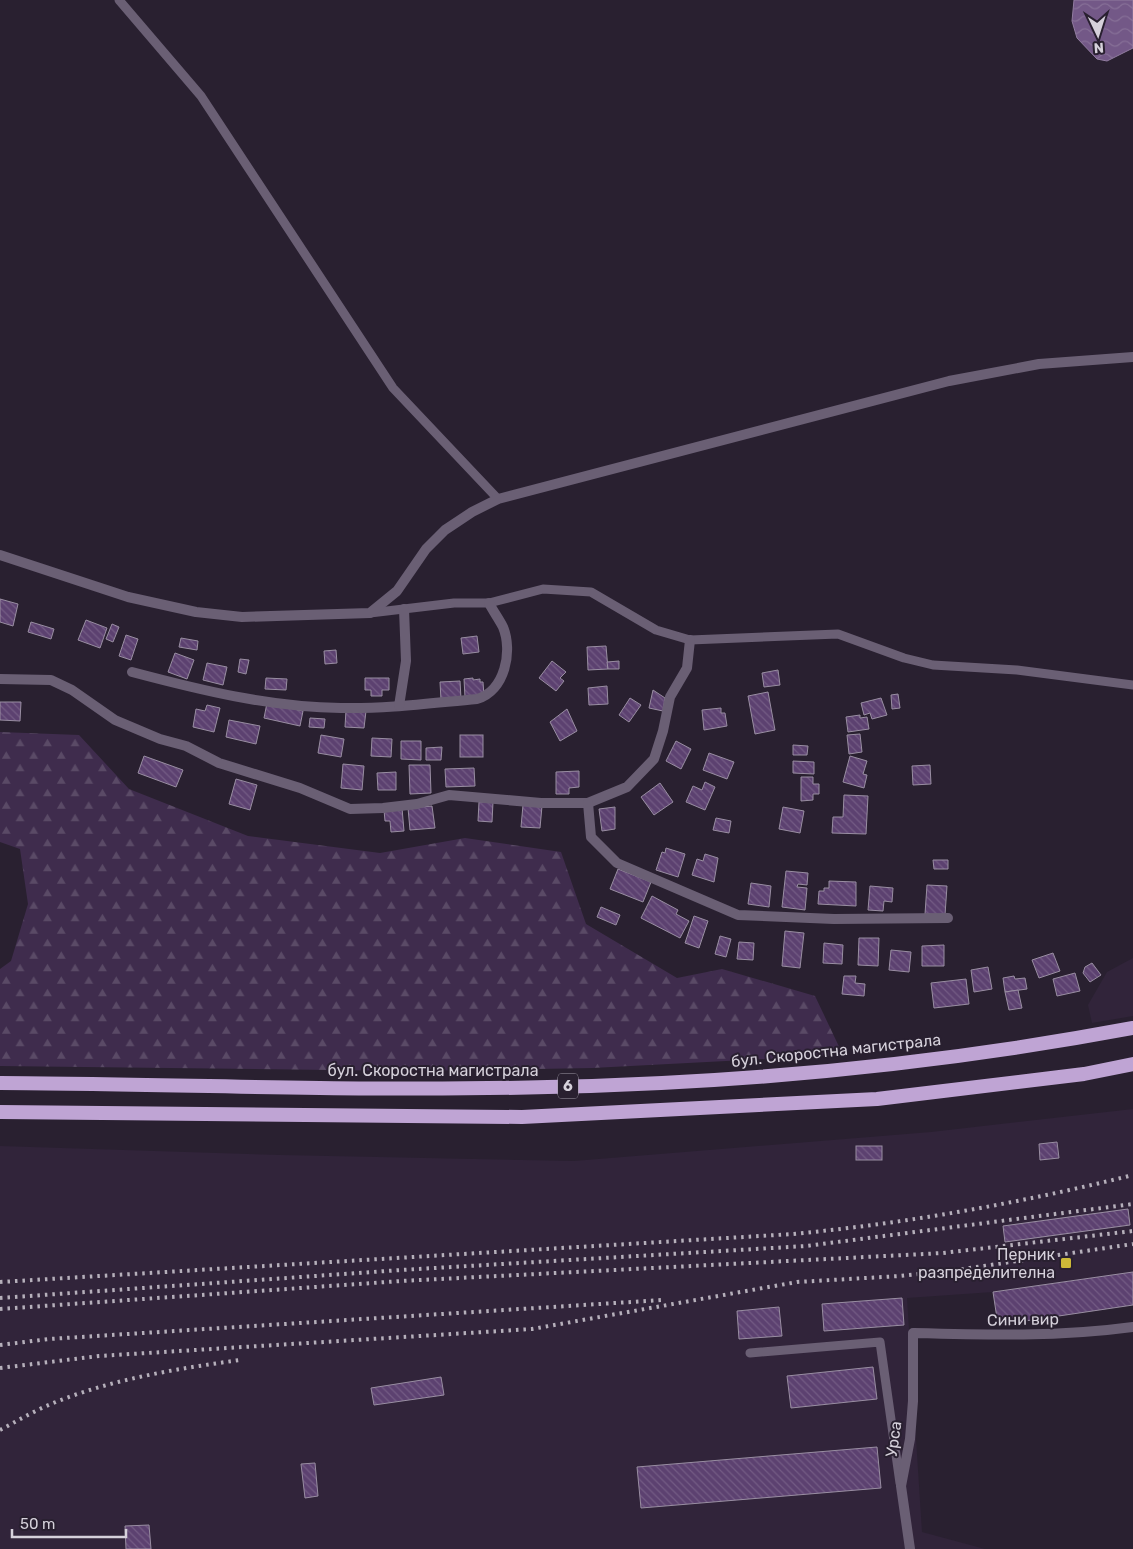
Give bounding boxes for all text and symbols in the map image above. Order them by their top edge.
north arrow [1073,10,1123,60]
text: N [1093,39,1104,56]
street label: бул. Скоростна магистрала [730,1030,942,1071]
street label: бул. Скоростна магистрала [328,1061,538,1080]
road number: 6 [558,1074,578,1098]
place label: Перник разпределителна [918,1245,1055,1282]
marker: Перник разпределителна [1059,1256,1073,1270]
street label: Сини вир [987,1309,1059,1330]
street label: Урса [882,1420,905,1458]
scale bar [12,1506,126,1538]
text: 50 m [20,1515,55,1533]

